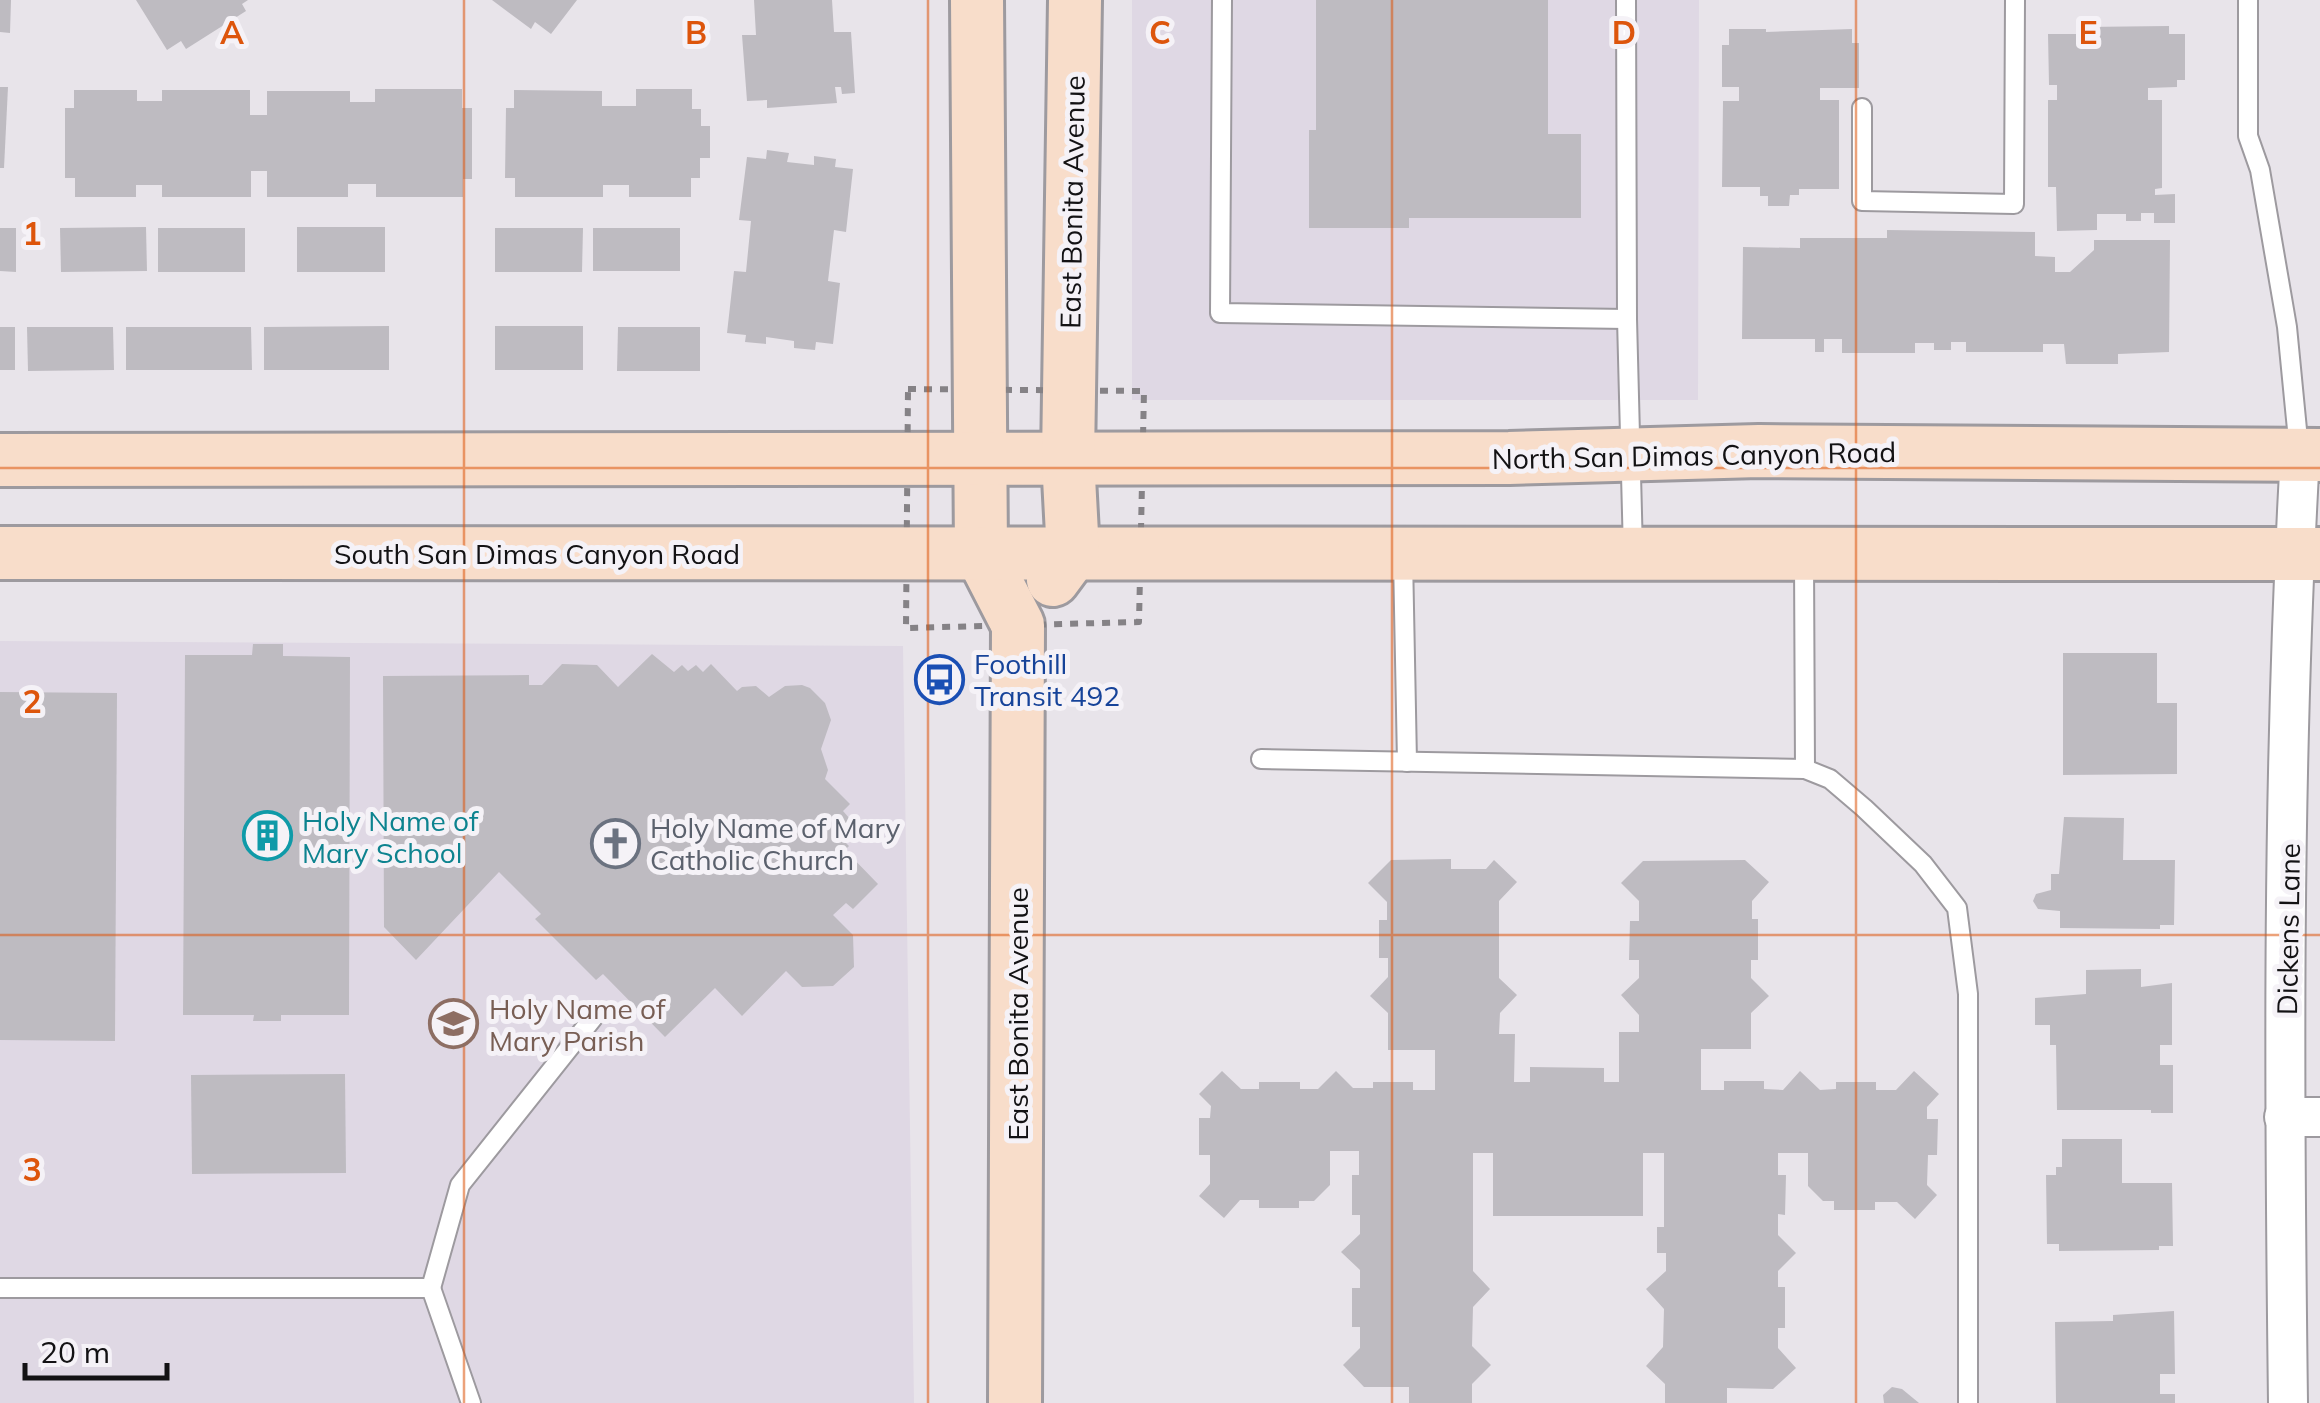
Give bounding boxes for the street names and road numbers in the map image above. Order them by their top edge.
street label: East Bonita Avenue [1052,75,1092,329]
street label: North San Dimas Canyon Road [1492,434,1896,476]
street label: South San Dimas Canyon Road [334,536,740,571]
street label: Dickens Lane [2269,843,2307,1015]
street label: East Bonita Avenue [1000,887,1035,1141]

